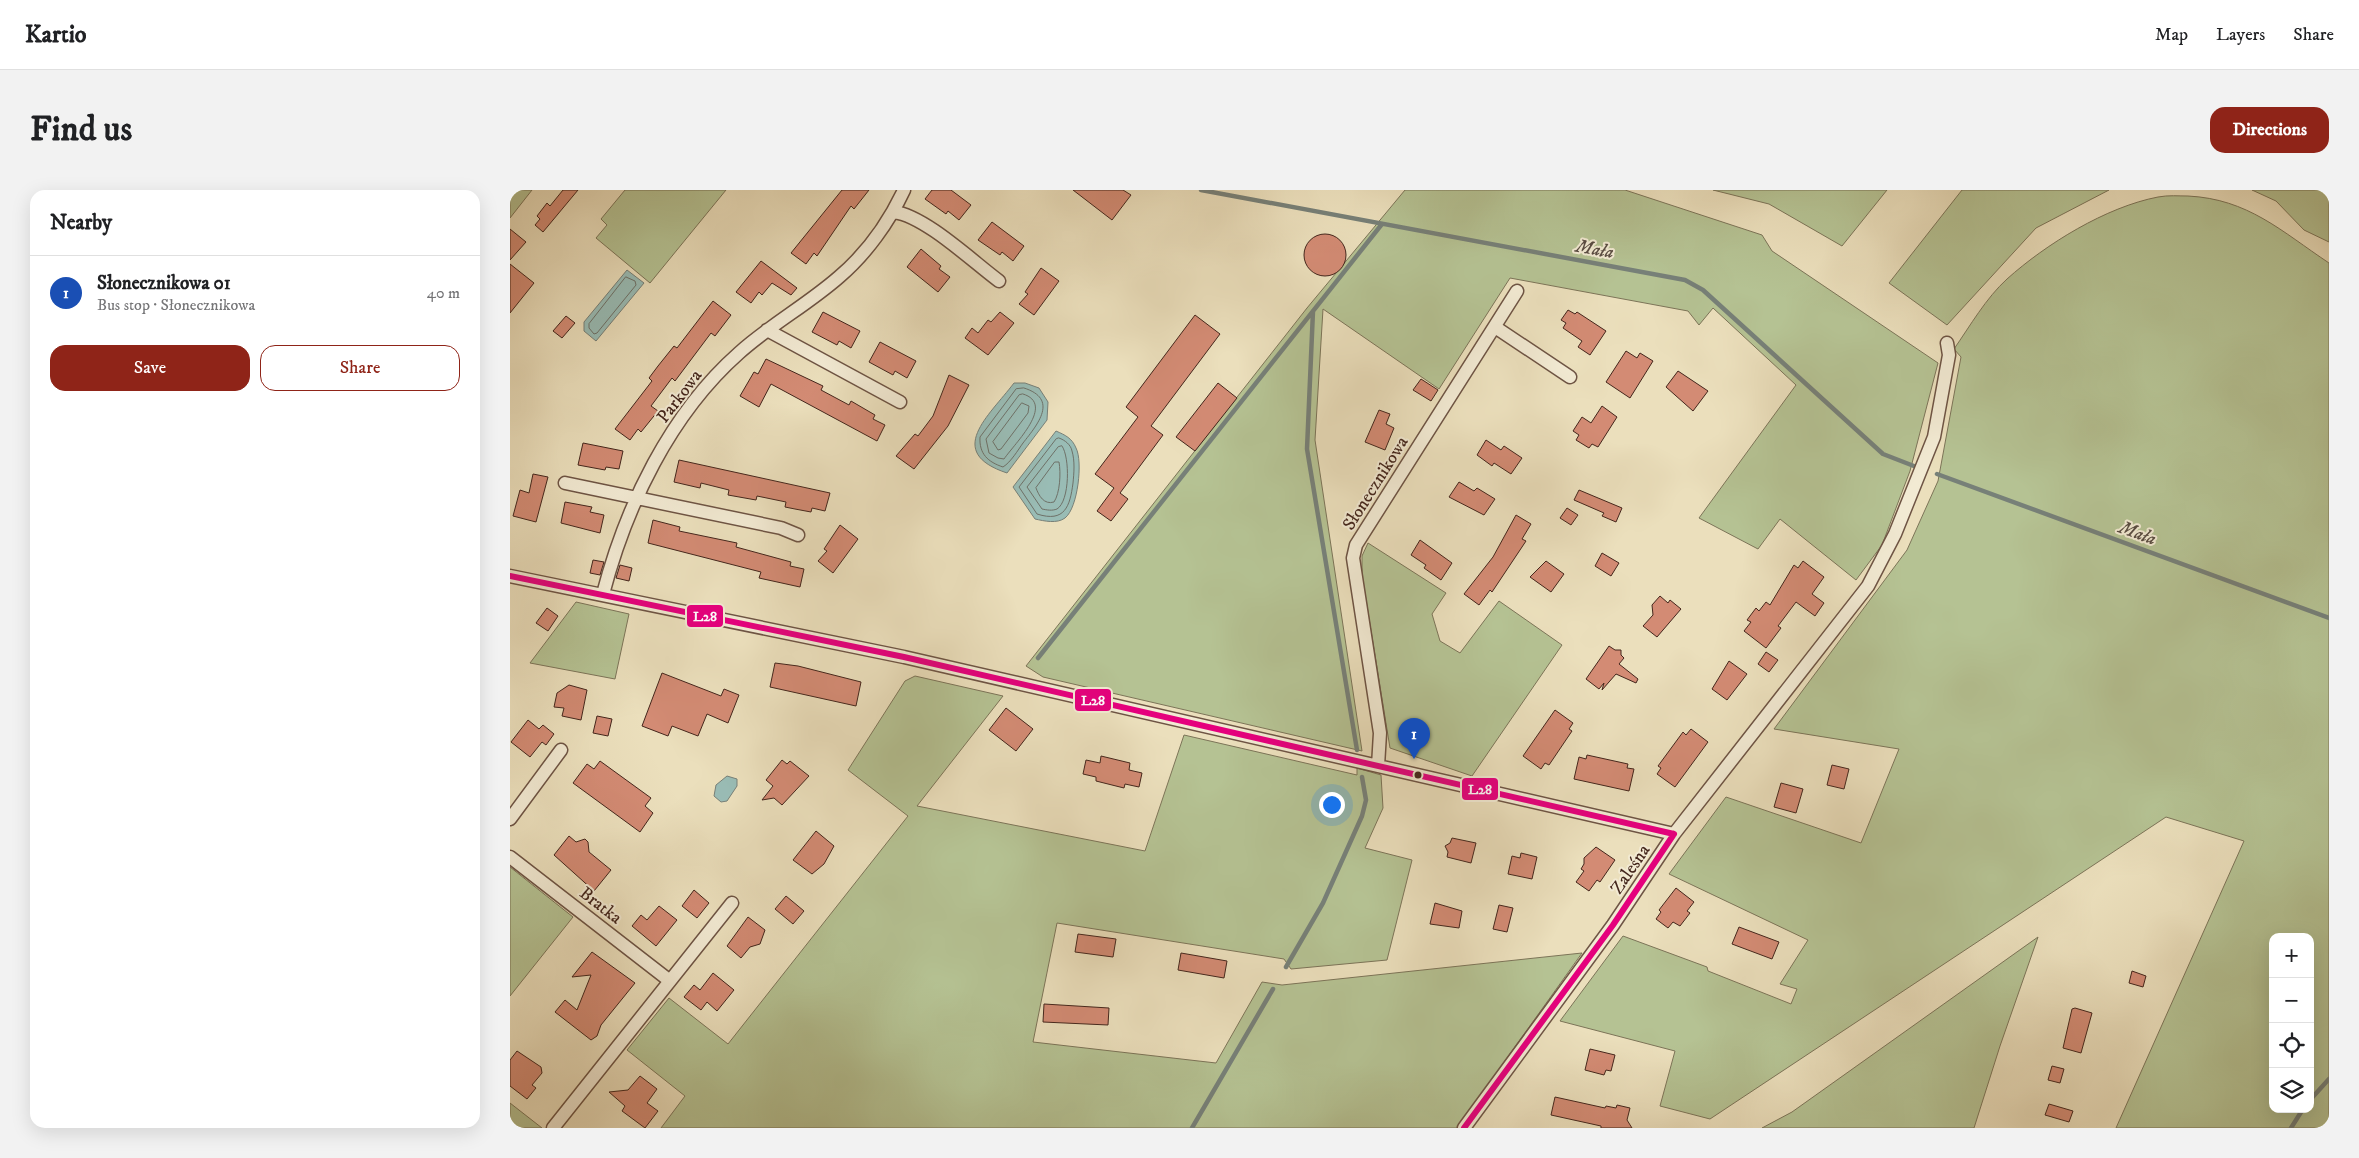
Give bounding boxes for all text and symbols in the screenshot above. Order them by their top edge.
text: Kartio [25,20,87,50]
text: Map [2155,24,2188,46]
text: Layers [2216,24,2265,46]
text: Share [2293,24,2334,46]
button: Directions [2210,107,2329,153]
text: Find us [30,108,132,152]
text: Nearby [50,210,112,236]
water label: Mała [1572,234,1616,264]
text: Słonecznikowa 01 [97,272,231,295]
text: 1 [63,283,69,303]
text: 40 m [427,283,460,303]
text: Bus stop · Słonecznikowa [97,295,255,315]
button: Save [50,345,250,391]
button: Share [260,345,460,391]
street label: Parkowa [653,365,707,428]
street label: Słonecznikowa [1338,432,1414,535]
water label: Mała [2114,515,2159,551]
line badge: L28 [686,604,724,628]
text: L28 [693,608,717,626]
line badge: L28 [1074,688,1112,712]
text: L28 [1081,692,1105,710]
pin: 1 [1398,718,1430,759]
unlabelled marker [1413,770,1423,780]
line badge: L28 [1461,777,1499,801]
text: L28 [1468,781,1492,799]
your location [1319,792,1345,818]
street label: Zaleśna [1606,840,1656,899]
street label: Bratka [575,882,626,929]
map controls [2269,933,2314,1113]
button: + [2269,933,2314,978]
button: − [2269,978,2314,1023]
button: locate [2269,1023,2314,1068]
button: layers [2269,1068,2314,1113]

